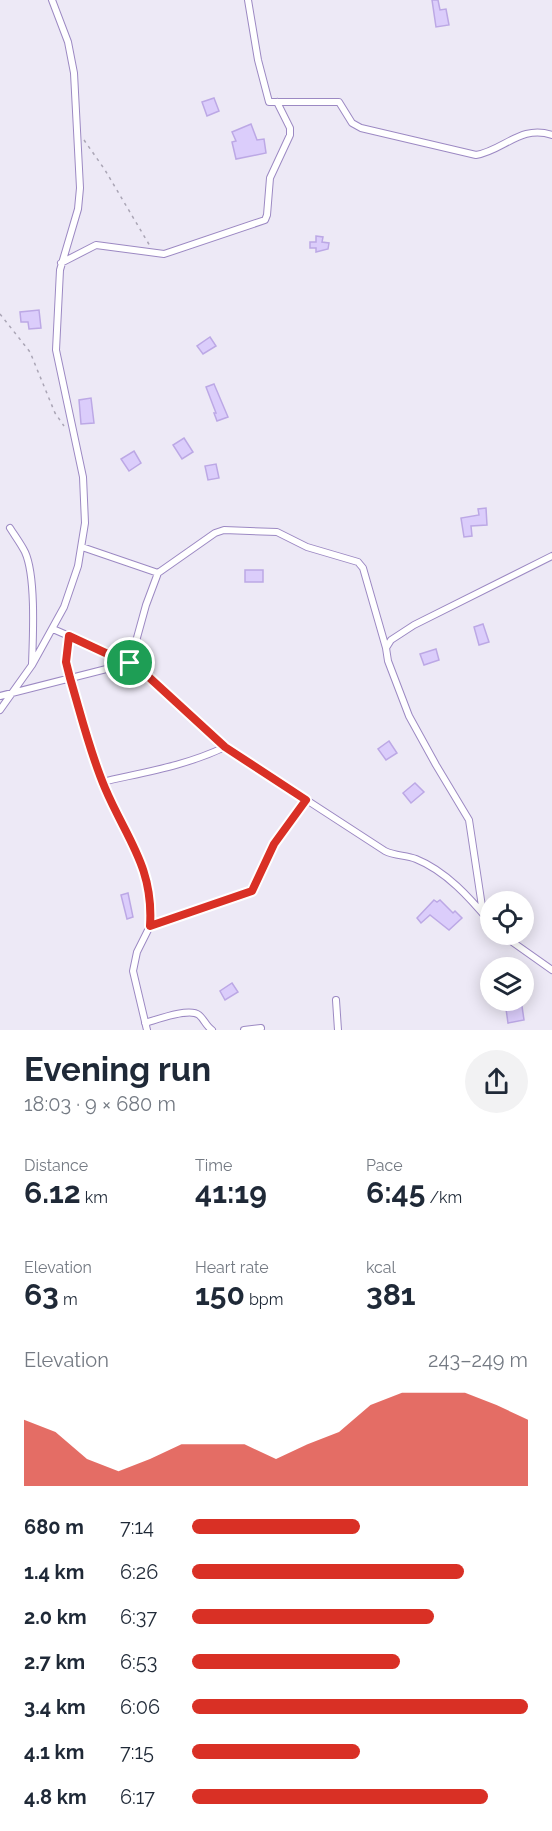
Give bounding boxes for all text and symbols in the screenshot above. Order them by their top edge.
pin [104,637,155,688]
icon: arrive [113,646,146,679]
map controls [480,891,534,1011]
button: locate [480,891,534,945]
button: layers [480,957,534,1011]
text: Evening run [24,1050,211,1089]
button: share [465,1050,528,1113]
text: 18:03 · 9 × 680 m [24,1092,176,1116]
text: Distance [24,1156,88,1175]
text: Time [195,1156,232,1175]
text: Pace [366,1156,403,1175]
text: 6.12 [24,1175,81,1210]
text: 41:19 [195,1175,267,1210]
text: 6:45 [366,1175,425,1210]
text: km [81,1188,108,1207]
text: /km [425,1188,462,1207]
text: Elevation [24,1258,92,1277]
text: Heart rate [195,1258,269,1277]
text: kcal [366,1258,396,1277]
text: 63 [24,1277,59,1312]
text: 150 [195,1277,245,1312]
text: 381 [366,1277,416,1312]
text: m [59,1290,78,1309]
text: bpm [245,1290,283,1309]
text: Elevation [24,1348,109,1372]
text: 243–249 m [428,1348,528,1372]
text: 680 m [24,1515,84,1539]
text: 7:14 [120,1515,154,1539]
text: 1.4 km [24,1560,84,1584]
text: 6:26 [120,1560,158,1584]
text: 2.0 km [24,1605,87,1629]
text: 6:37 [120,1605,157,1629]
text: 2.7 km [24,1650,85,1674]
text: 6:53 [120,1650,157,1674]
text: 3.4 km [24,1695,86,1719]
text: 6:06 [120,1695,160,1719]
text: 4.1 km [24,1740,84,1764]
text: 7:15 [120,1740,154,1764]
text: 4.8 km [24,1785,87,1809]
text: 6:17 [120,1785,155,1809]

